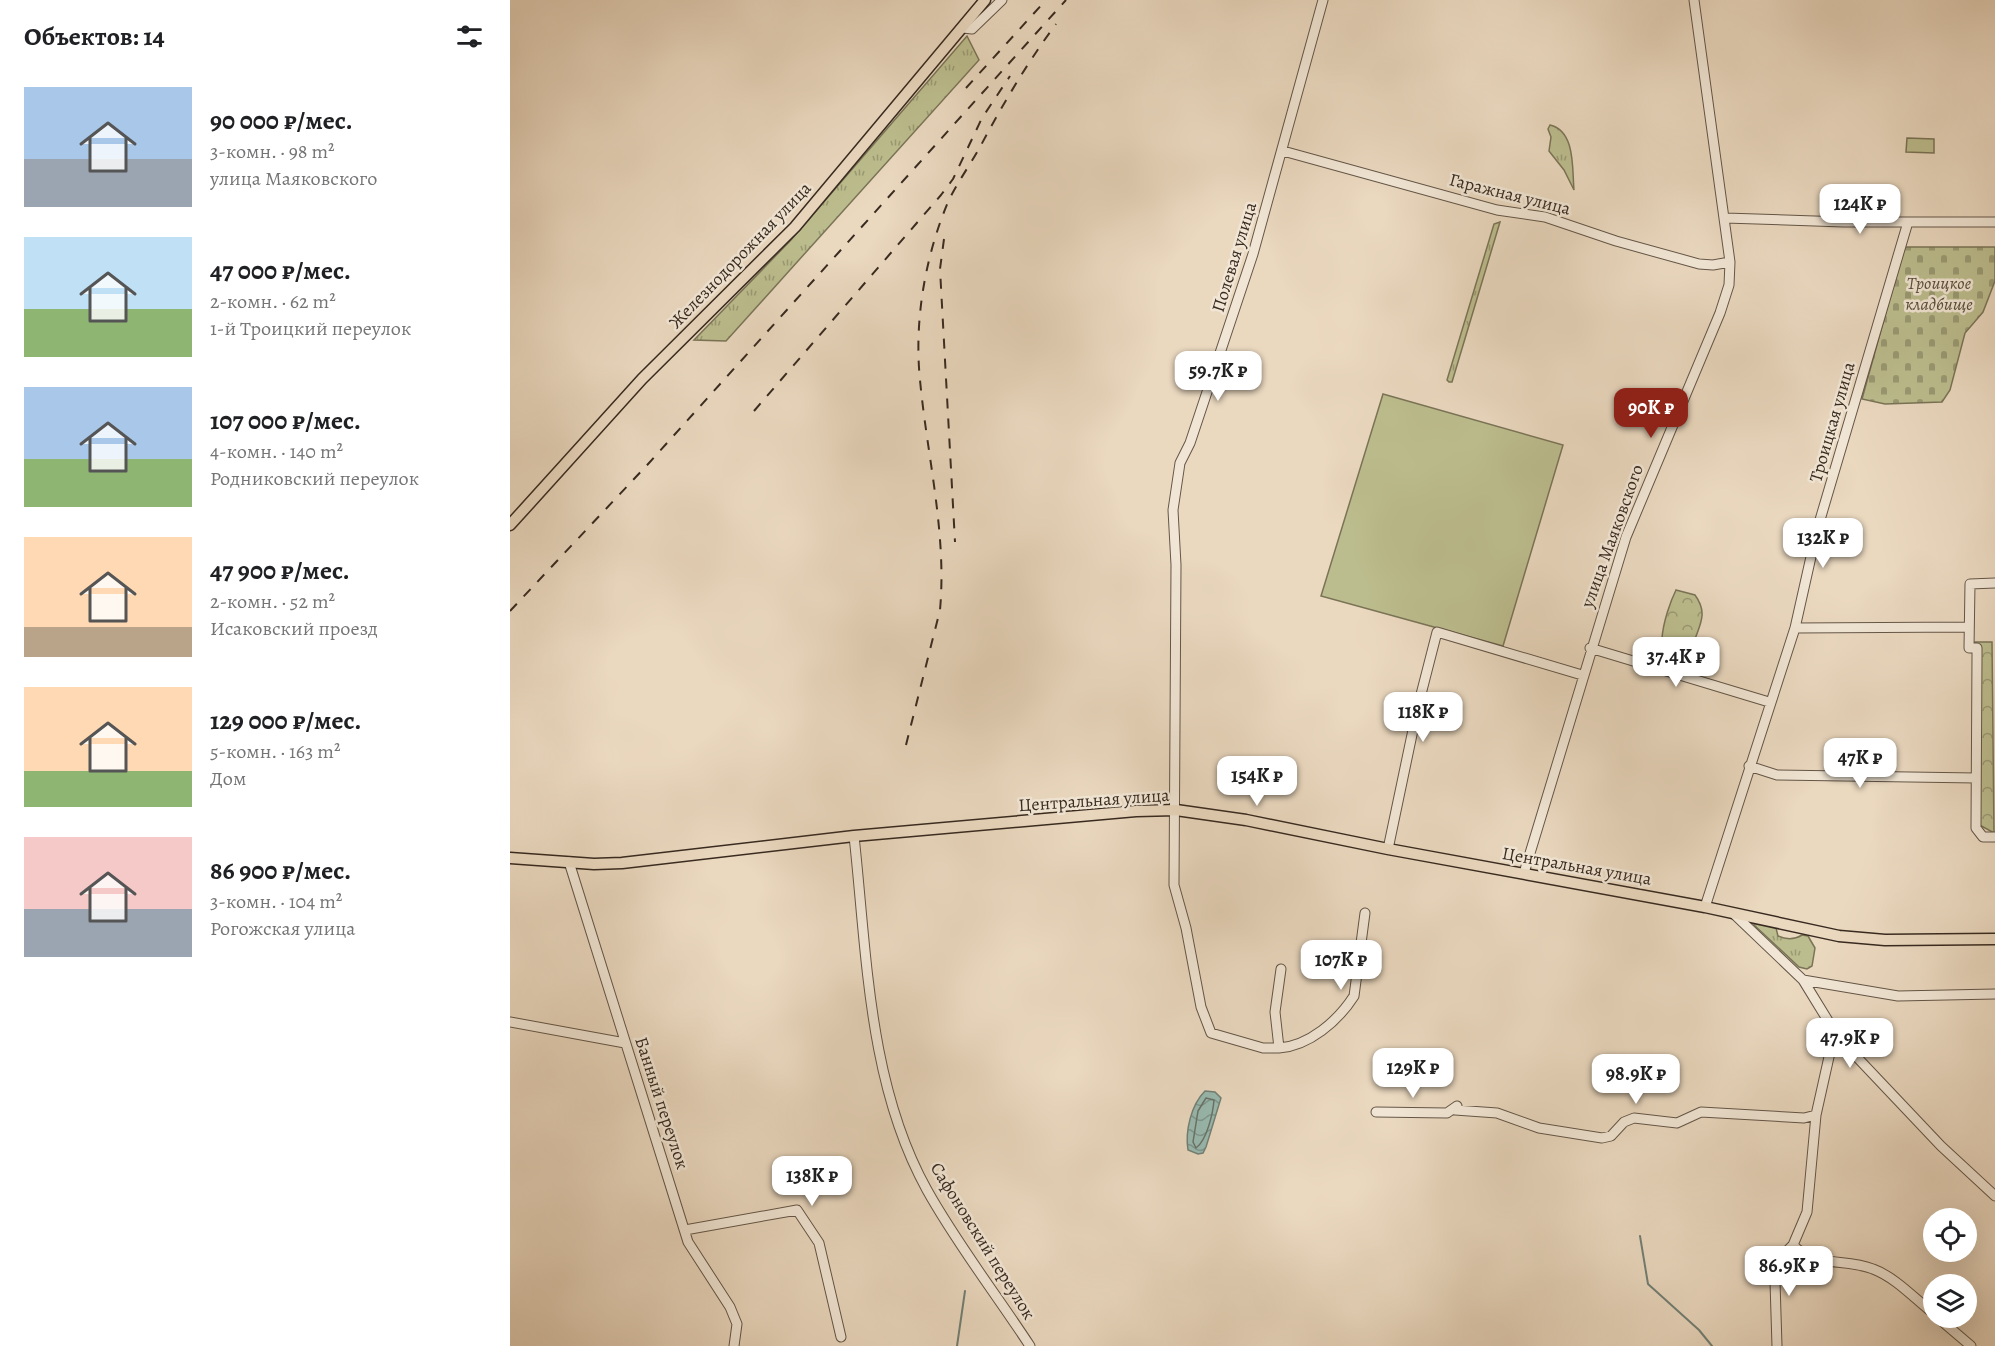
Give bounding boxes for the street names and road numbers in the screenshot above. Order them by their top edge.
street label: Гаражная улица [1447,167,1574,221]
street label: Железнодорожная улица [664,176,817,334]
street label: Полевая улица [1206,198,1262,315]
street label: Троицкая улица [1803,358,1861,485]
street label: улица Маяковского [1575,461,1649,612]
street label: Центральная улица [1018,783,1171,817]
street label: Центральная улица [1501,841,1654,891]
street label: Банный переулок [629,1034,695,1172]
street label: Сафоновский переулок [925,1158,1041,1324]

